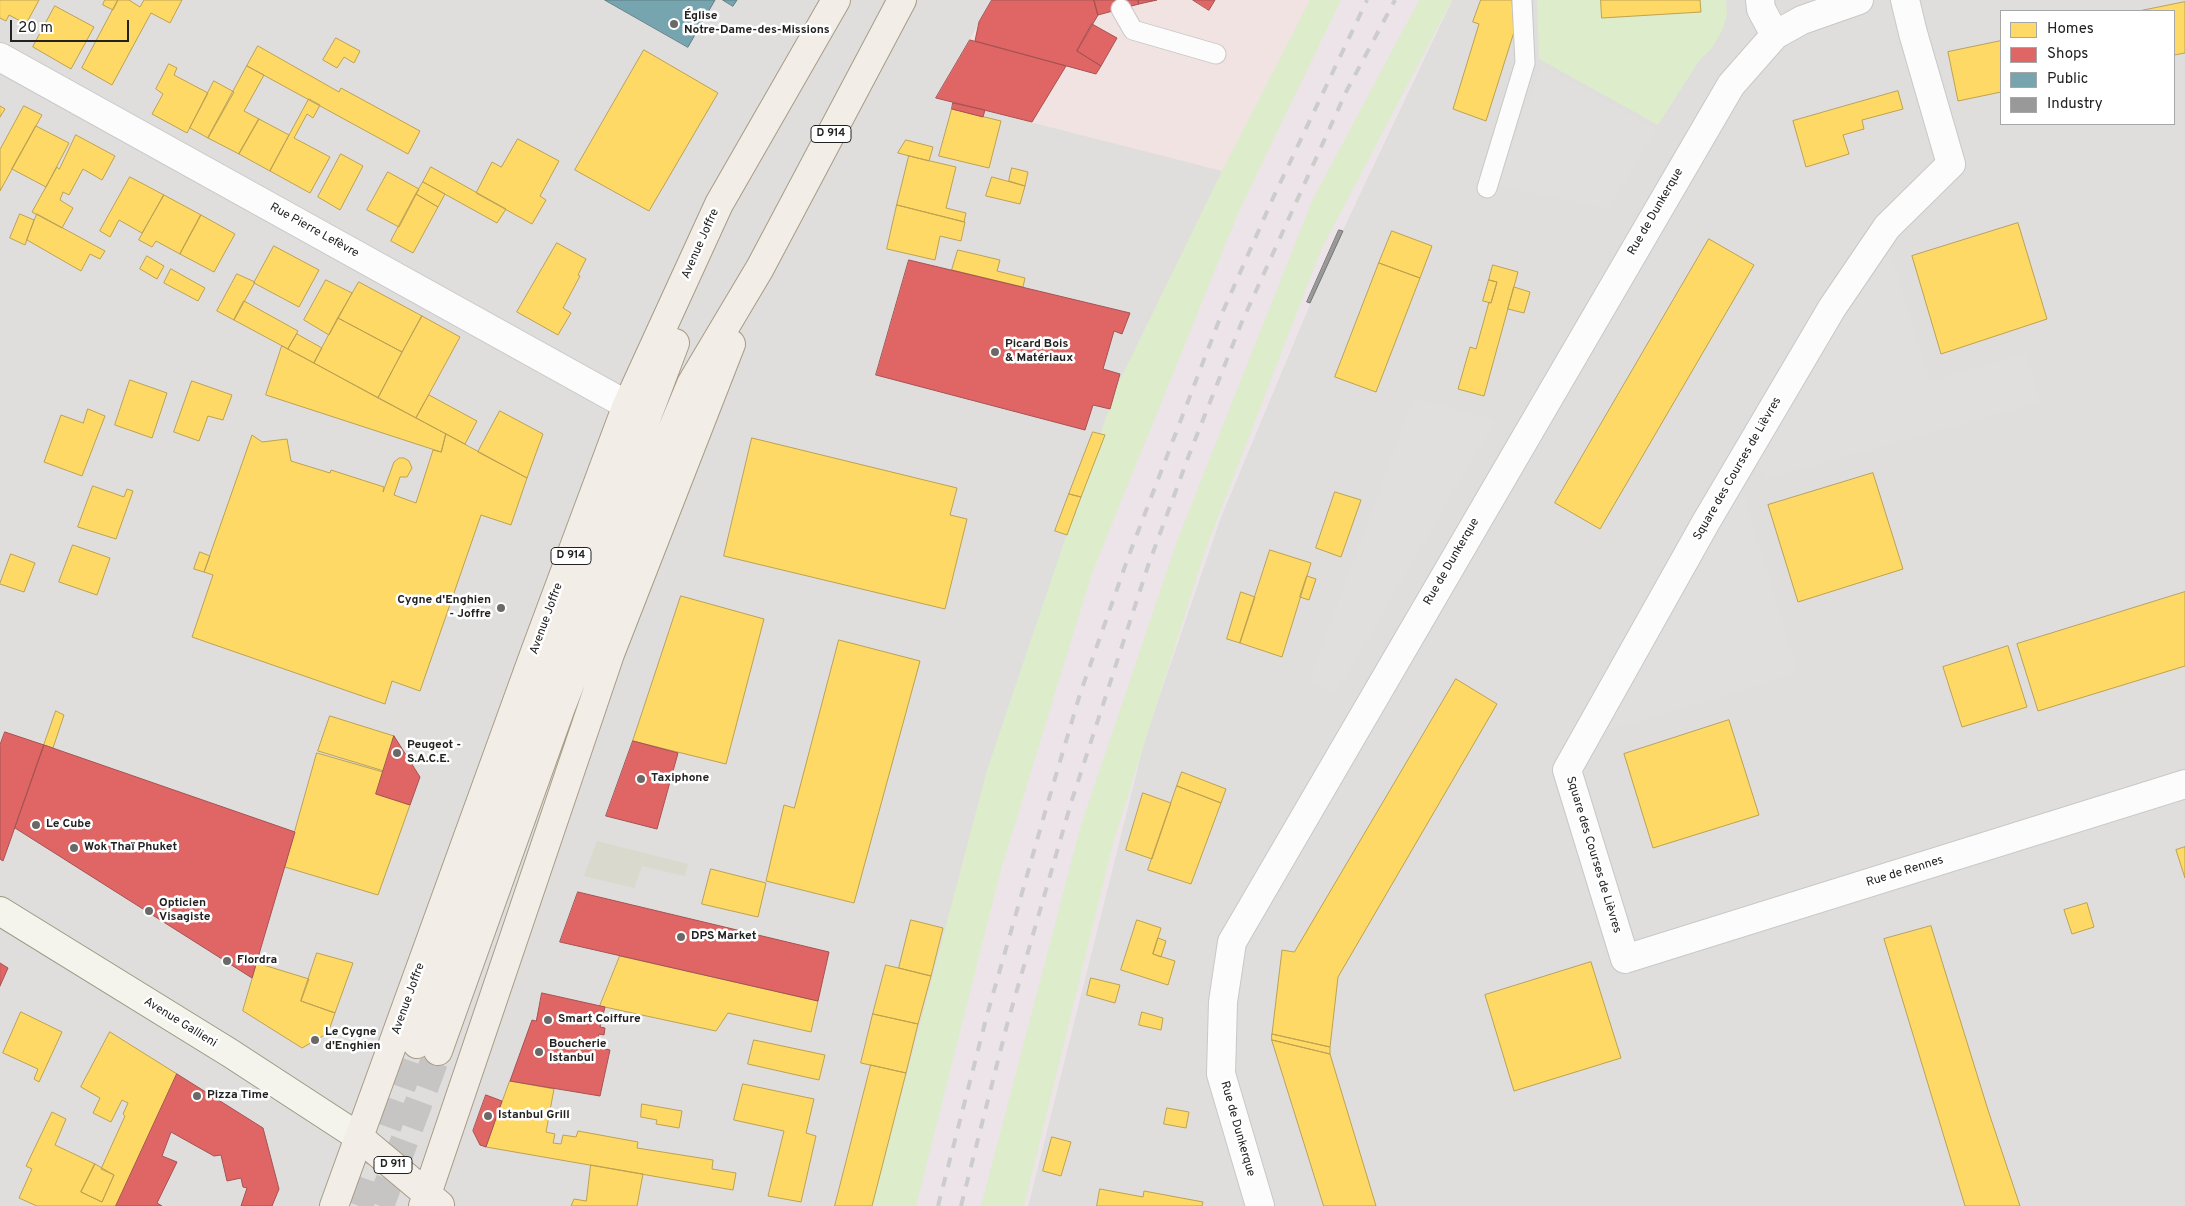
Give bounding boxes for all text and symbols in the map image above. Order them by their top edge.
scale bar [12,10,131,42]
place label: Église Notre-Dame-des-Missions [684,10,830,38]
legend [2000,10,2175,125]
marker: Église Notre-Dame-des-Missions [668,18,680,30]
text: 20 m [18,19,53,38]
text: Homes [2047,20,2094,39]
text: Shops [2047,45,2088,64]
text: Public [2047,70,2088,89]
text: Industry [2047,95,2103,114]
road number: D 914 [811,126,851,142]
street label: Rue de Dunkerque [1625,166,1687,258]
street label: Rue Pierre Lefèvre [267,201,361,261]
street label: Avenue Joffre [679,207,723,281]
place label: Picard Bois & Matériaux [1005,338,1073,366]
marker: Picard Bois & Matériaux [989,346,1001,358]
street label: Square des Courses de Lièvres [1691,395,1785,543]
street label: Rue de Dunkerque [1421,516,1483,608]
road number: D 914 [551,548,591,564]
street label: Avenue Joffre [527,581,567,657]
place label: Cygne d'Enghien - Joffre [397,594,491,622]
marker: Cygne d'Enghien - Joffre [495,602,507,614]
place label: Peugeot - S.A.C.E. [407,739,461,767]
marker: Peugeot - S.A.C.E. [391,747,403,759]
place label: Taxiphone [651,772,709,786]
marker: Taxiphone [635,773,647,785]
street label: Square des Courses de Lièvres [1562,775,1624,935]
place label: Le Cube [46,818,91,832]
marker: Le Cube [30,819,42,831]
place label: Wok Thaï Phuket [84,841,177,855]
marker: Wok Thaï Phuket [68,842,80,854]
street label: Rue de Rennes [1865,853,1945,891]
place label: Opticien Visagiste [159,897,211,925]
marker: Opticien Visagiste [143,905,155,917]
place label: DPS Market [691,930,756,944]
marker: DPS Market [675,931,687,943]
place label: Flordra [237,954,277,968]
marker: Flordra [221,955,233,967]
street label: Avenue Joffre [389,961,429,1037]
street label: Avenue Gallieni [141,995,219,1051]
place label: Smart Coiffure [558,1013,641,1027]
marker: Smart Coiffure [542,1014,554,1026]
place label: Le Cygne d'Enghien [325,1026,381,1054]
marker: Le Cygne d'Enghien [309,1034,321,1046]
place label: Boucherie Istanbul [549,1038,607,1066]
marker: Boucherie Istanbul [533,1046,545,1058]
street label: Rue de Dunkerque [1217,1080,1257,1178]
place label: Pizza Time [207,1089,269,1103]
marker: Pizza Time [191,1090,203,1102]
place label: Istanbul Grill [498,1109,570,1123]
marker: Istanbul Grill [482,1110,494,1122]
road number: D 911 [374,1156,412,1174]

